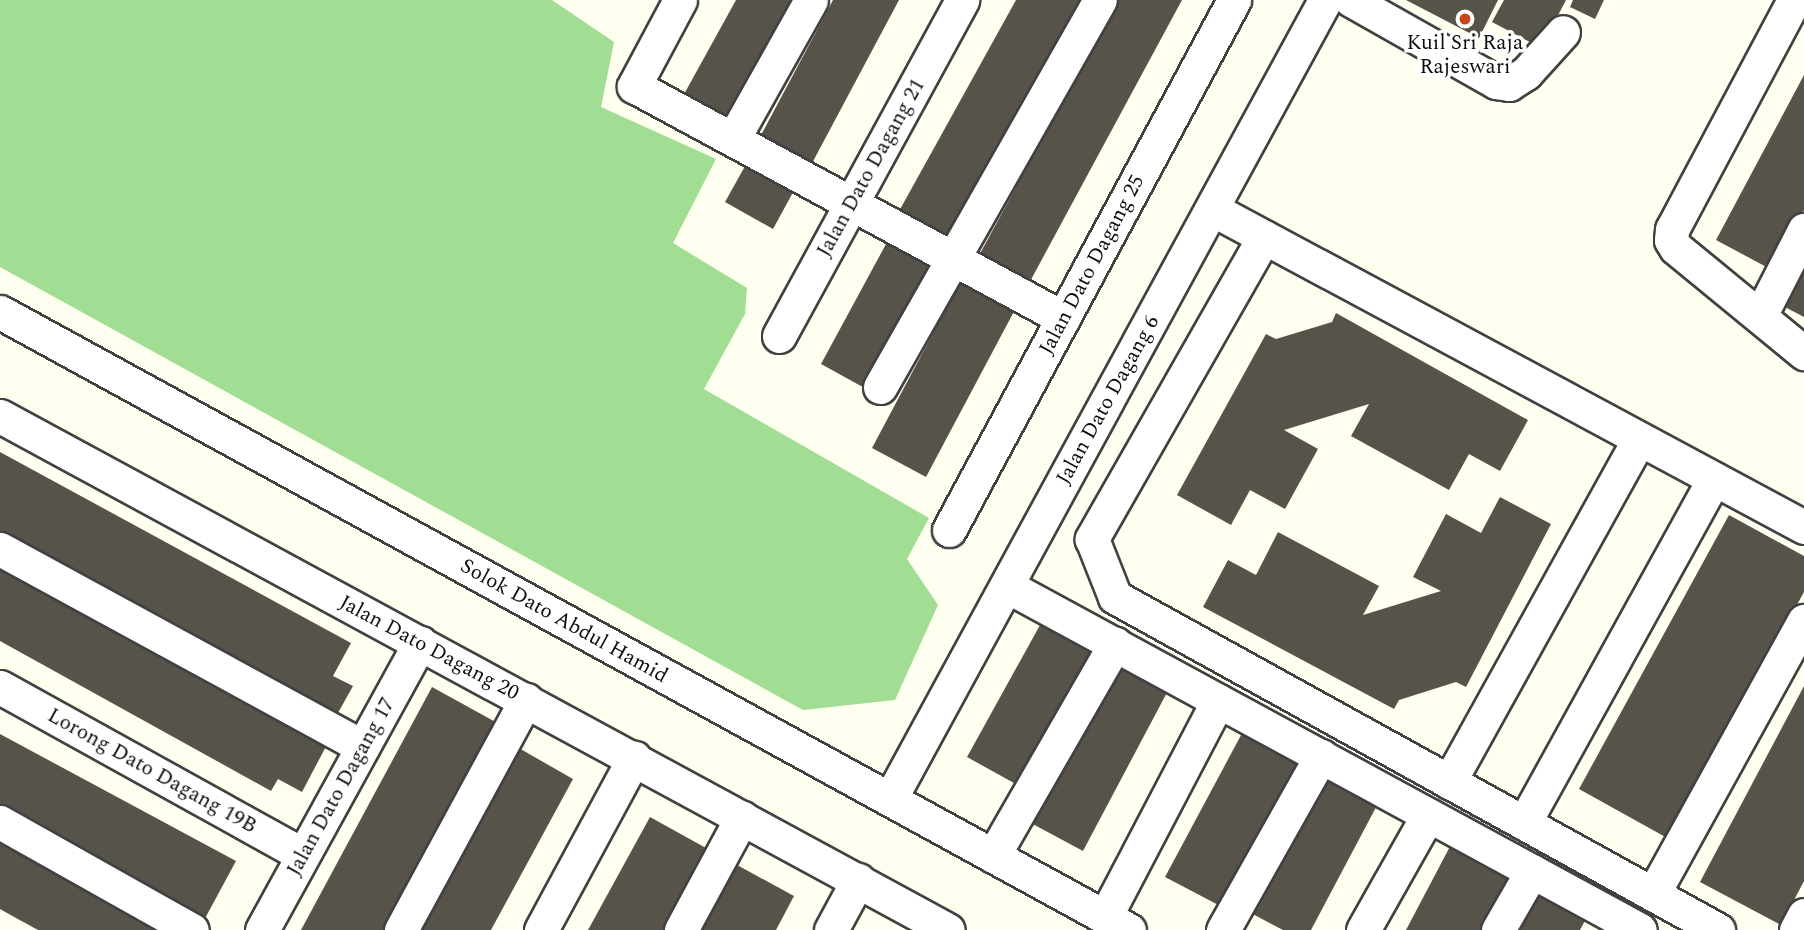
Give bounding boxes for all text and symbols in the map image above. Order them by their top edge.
marker: Kuil Sri Raja Rajeswari [1457,11,1473,27]
place label: Kuil Sri Raja Rajeswari [1407,30,1523,80]
street label: Jalan Dato Dagang 21 [811,74,931,262]
street label: Jalan Dato Dagang 25 [1034,171,1150,359]
street label: Jalan Dato Dagang 6 [1051,311,1165,489]
street label: Solok Dato Abdul Hamid [456,553,672,689]
street label: Jalan Dato Dagang 20 [335,590,523,706]
street label: Jalan Dato Dagang 17 [281,693,401,881]
street label: Lorong Dato Dagang 19B [43,703,261,839]

